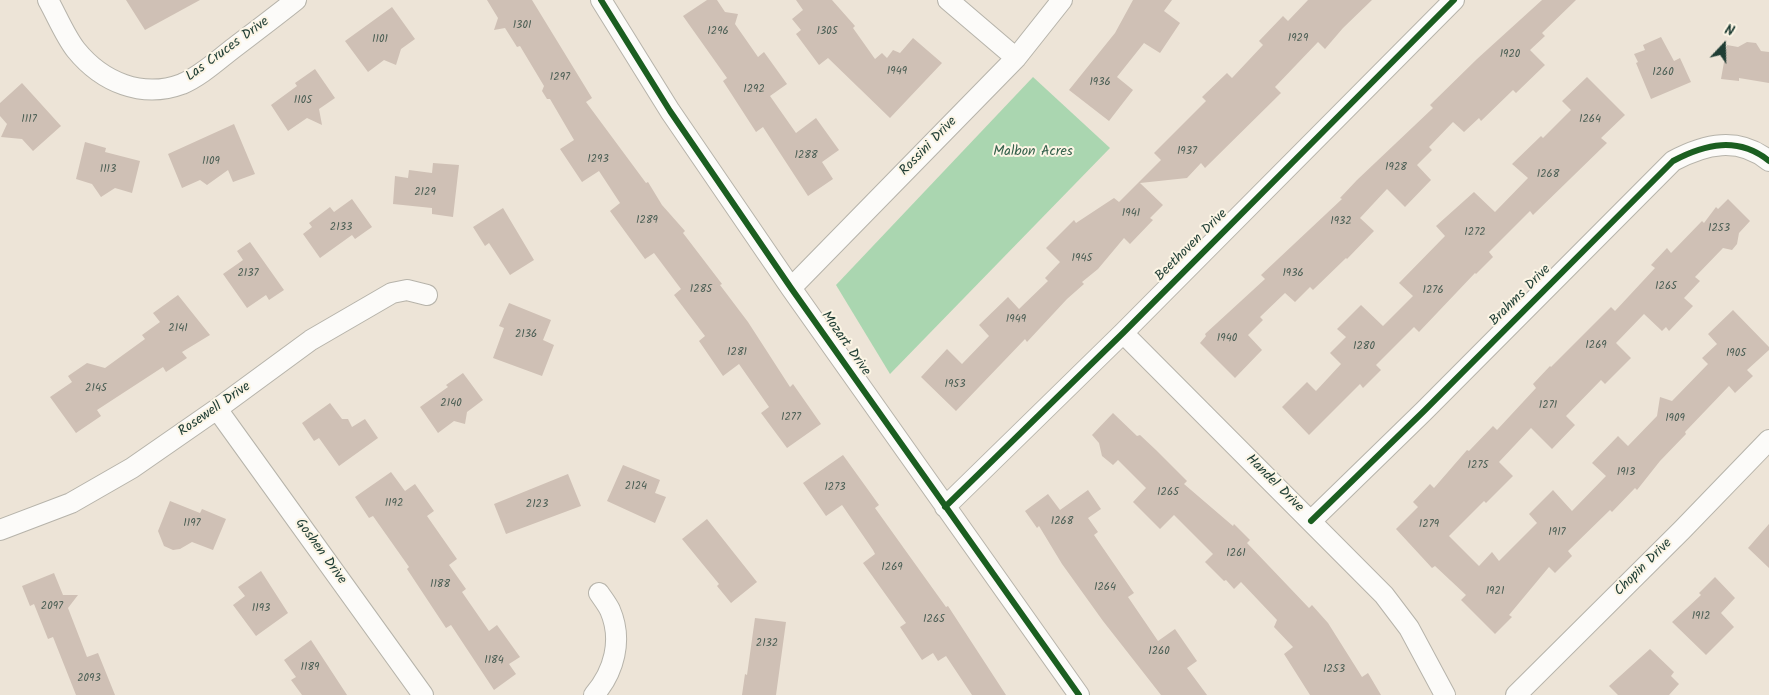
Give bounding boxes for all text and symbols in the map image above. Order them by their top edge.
street label: Las Cruces Drive [183,14,273,86]
house number: 1301 [513,19,531,33]
text: N [1721,19,1737,43]
north arrow [1699,20,1749,70]
house number: 1296 [707,25,729,39]
house number: 1305 [816,25,838,39]
house number: 1929 [1288,32,1308,46]
house number: 1101 [372,33,388,47]
house number: 1920 [1500,48,1520,62]
house number: 1949 [887,65,907,79]
house number: 1260 [1652,66,1674,80]
house number: 1297 [550,71,570,85]
house number: 1936 [1089,76,1111,90]
house number: 1292 [743,83,765,97]
house number: 1105 [294,94,312,108]
house number: 1117 [21,113,37,127]
house number: 1264 [1579,113,1601,127]
street label: Rossini Drive [897,114,961,180]
park label: Malbon Acres [993,145,1073,161]
house number: 1937 [1177,145,1197,159]
house number: 1288 [794,149,818,163]
house number: 1293 [587,153,609,167]
house number: 1109 [202,155,220,169]
house number: 1928 [1385,161,1407,175]
house number: 1113 [100,163,116,177]
house number: 1268 [1537,168,1559,182]
house number: 2129 [414,186,436,200]
street label: Beethoven Drive [1152,206,1232,286]
house number: 1941 [1122,207,1140,221]
house number: 1289 [636,214,658,228]
house number: 1932 [1330,215,1352,229]
house number: 2133 [330,221,352,235]
house number: 1253 [1708,222,1730,236]
house number: 1272 [1464,226,1486,240]
house number: 1945 [1072,252,1092,266]
street label: Brahms Drive [1487,262,1555,330]
house number: 2137 [237,267,259,281]
house number: 1936 [1282,267,1304,281]
house number: 1265 [1655,280,1677,294]
house number: 1285 [690,283,712,297]
house number: 1276 [1422,284,1444,298]
street label: Mozart Drive [817,308,873,380]
house number: 1949 [1006,313,1026,327]
house number: 2141 [168,322,188,336]
house number: 2136 [515,328,537,342]
house number: 1940 [1217,332,1237,346]
house number: 1269 [1585,339,1607,353]
house number: 1280 [1353,340,1375,354]
house number: 1281 [727,346,747,360]
house number: 1905 [1726,347,1746,361]
house number: 1953 [944,378,966,392]
street label: Rosewell Drive [176,379,254,441]
house number: 2145 [85,382,107,396]
house number: 2140 [440,397,462,411]
house number: 1271 [1539,399,1557,413]
house number: 1277 [781,411,801,425]
house number: 1909 [1665,412,1685,426]
street label: Handel Drive [1242,452,1306,516]
house number: 1275 [1468,459,1488,473]
house number: 1913 [1617,466,1635,480]
house number: 2124 [625,480,647,494]
house number: 1273 [824,481,846,495]
house number: 1265 [1157,486,1179,500]
house number: 1192 [385,497,403,511]
house number: 2123 [526,498,548,512]
house number: 1268 [1051,515,1073,529]
street label: Goshen Drive [291,516,349,588]
house number: 1197 [183,517,201,531]
house number: 1279 [1419,518,1439,532]
house number: 1917 [1548,526,1566,540]
street label: Chopin Drive [1612,536,1676,600]
house number: 1261 [1226,547,1246,561]
house number: 1269 [881,561,903,575]
house number: 1188 [430,578,450,592]
house number: 1264 [1094,581,1116,595]
house number: 1921 [1486,585,1504,599]
house number: 2097 [41,600,63,614]
house number: 1193 [252,602,270,616]
house number: 1912 [1692,610,1710,624]
house number: 1265 [923,613,945,627]
house number: 2132 [756,637,778,651]
house number: 1260 [1148,645,1170,659]
house number: 1184 [484,654,504,668]
house number: 1189 [301,661,319,675]
house number: 1253 [1323,663,1345,677]
house number: 2093 [77,672,101,686]

